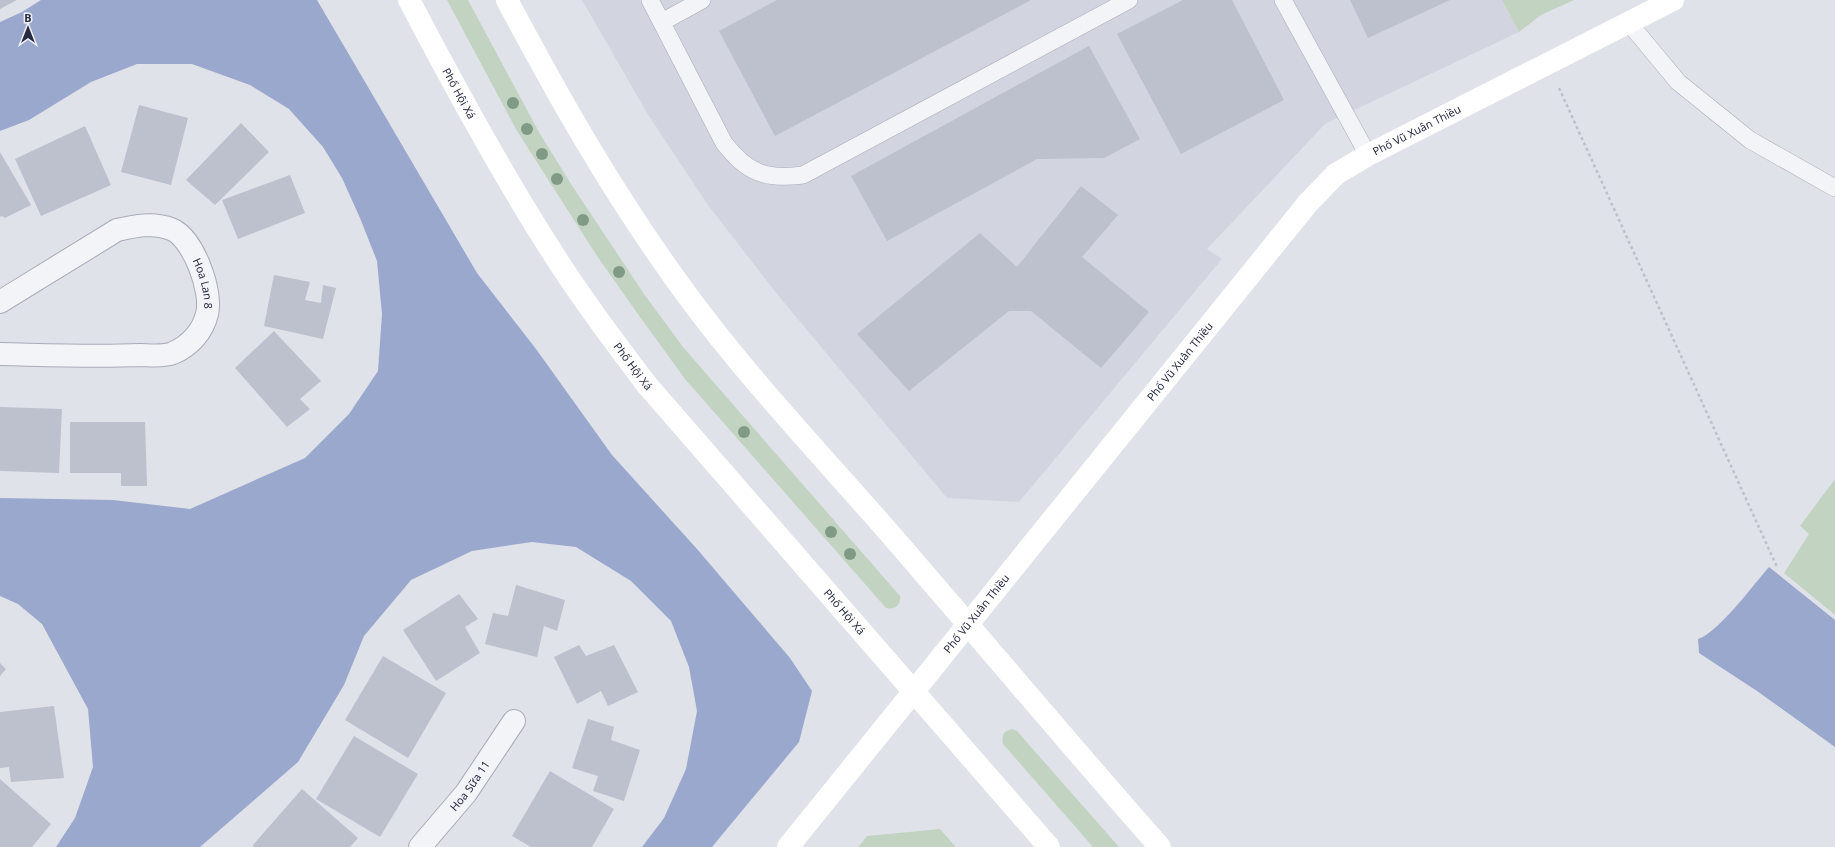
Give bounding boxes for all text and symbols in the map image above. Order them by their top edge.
north arrow [8,8,48,48]
text: B [24,10,32,25]
street label: Phố Hội Xá [439,65,479,121]
street label: Phố Vũ Xuân Thiều [1370,101,1463,158]
street label: Hoa Lan 8 [190,256,216,309]
street label: Phố Vũ Xuân Thiều [1143,319,1216,404]
street label: Phố Hội Xá [611,339,656,393]
street label: Phố Vũ Xuân Thiều [940,571,1012,656]
street label: Phố Hội Xá [821,585,869,638]
street label: Hoa Sữa 11 [446,757,493,814]

